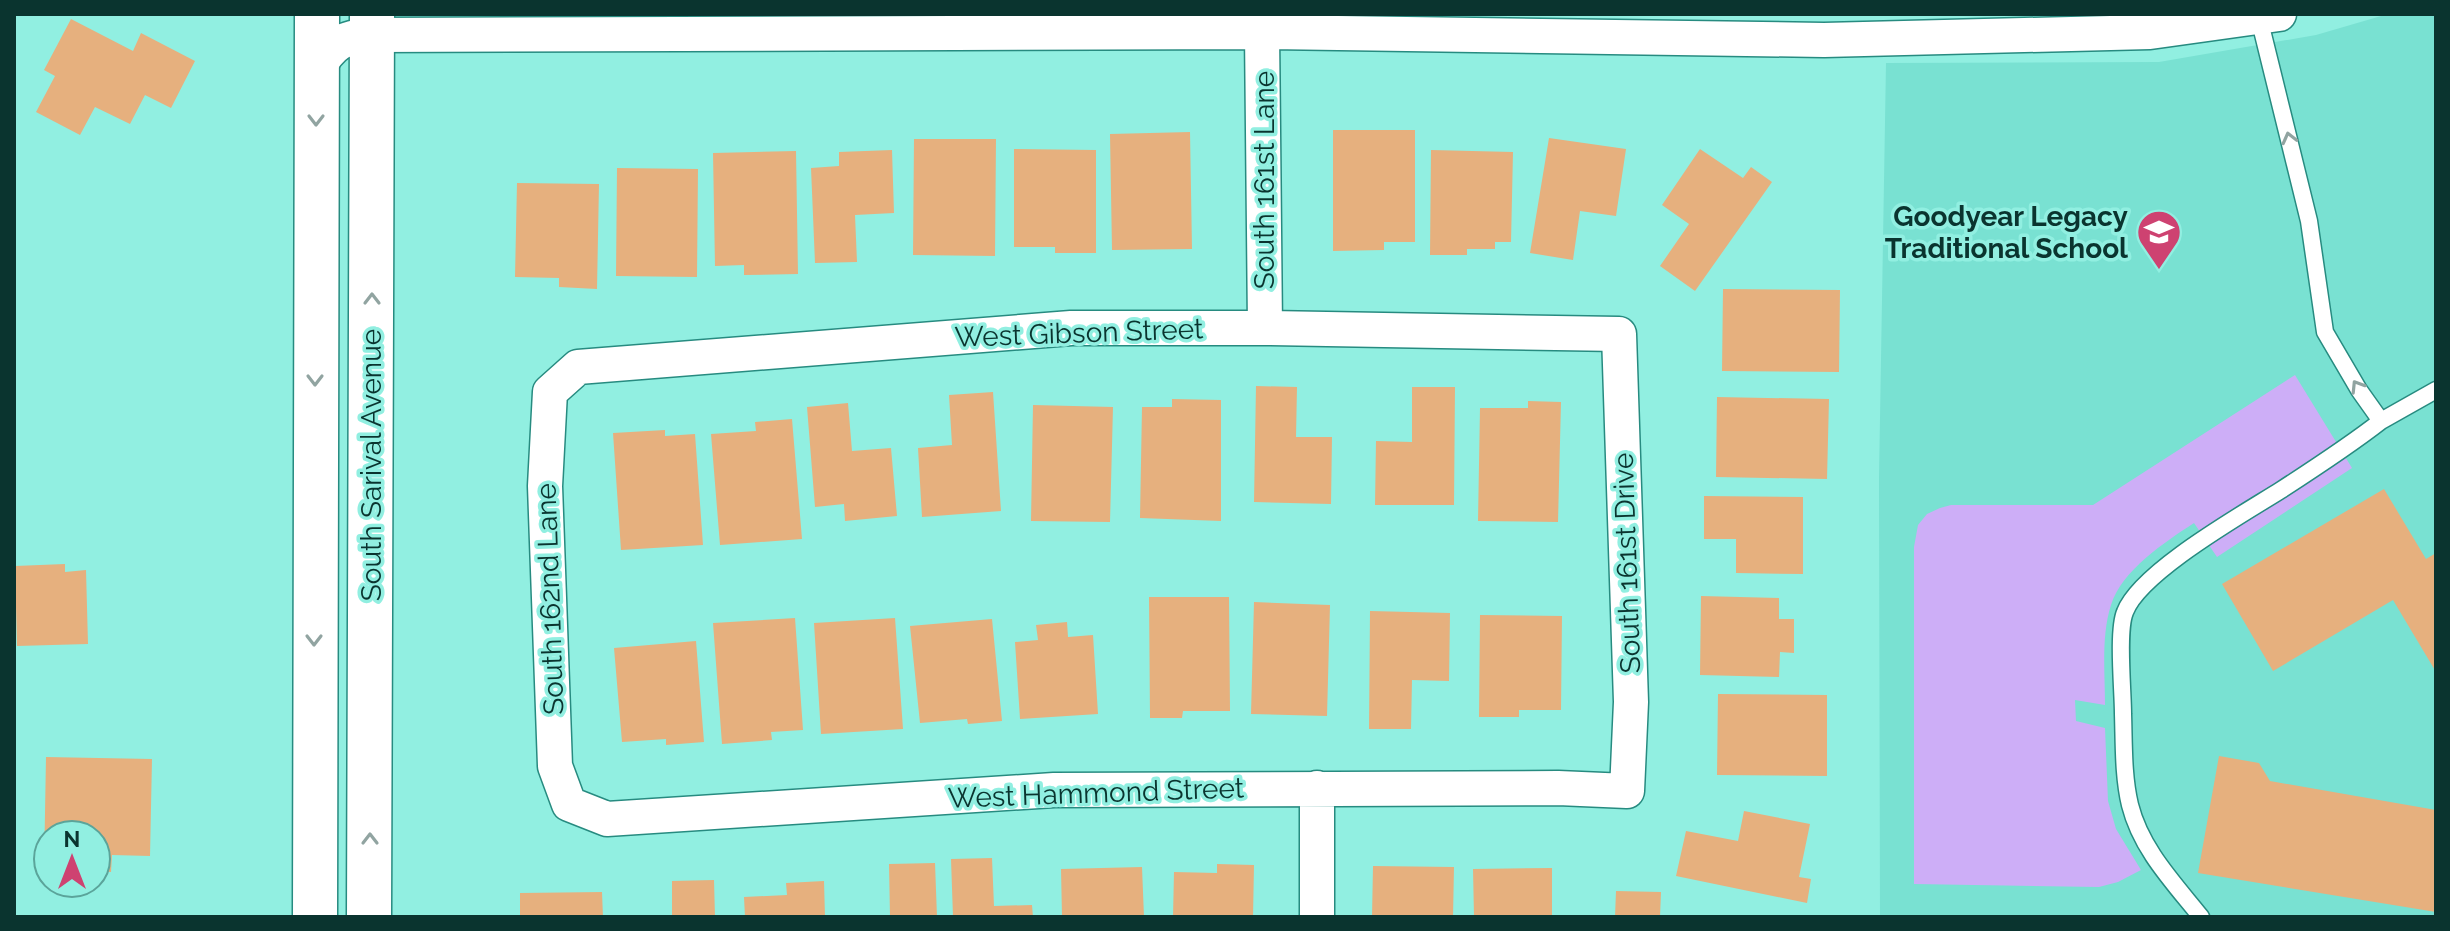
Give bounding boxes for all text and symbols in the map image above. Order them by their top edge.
street label: South 161st Lane [1248,71,1281,289]
one-way arrow [307,114,325,127]
one-way arrow [2281,132,2298,146]
place label: Goodyear Legacy Traditional School [1885,200,2129,265]
school or university icon: Goodyear Legacy Traditional School [2135,208,2183,271]
one-way arrow [363,292,381,305]
street label: West Gibson Street [954,312,1204,354]
street label: South Sarival Avenue [355,329,388,601]
one-way arrow [306,374,324,387]
one-way arrow [2351,380,2366,395]
street label: South 161st Drive [1607,452,1647,674]
street label: South 162nd Lane [529,483,571,715]
one-way arrow [305,634,323,647]
street label: West Hammond Street [947,771,1245,815]
north arrow [32,819,112,899]
text: N [64,826,80,852]
one-way arrow [361,832,379,845]

